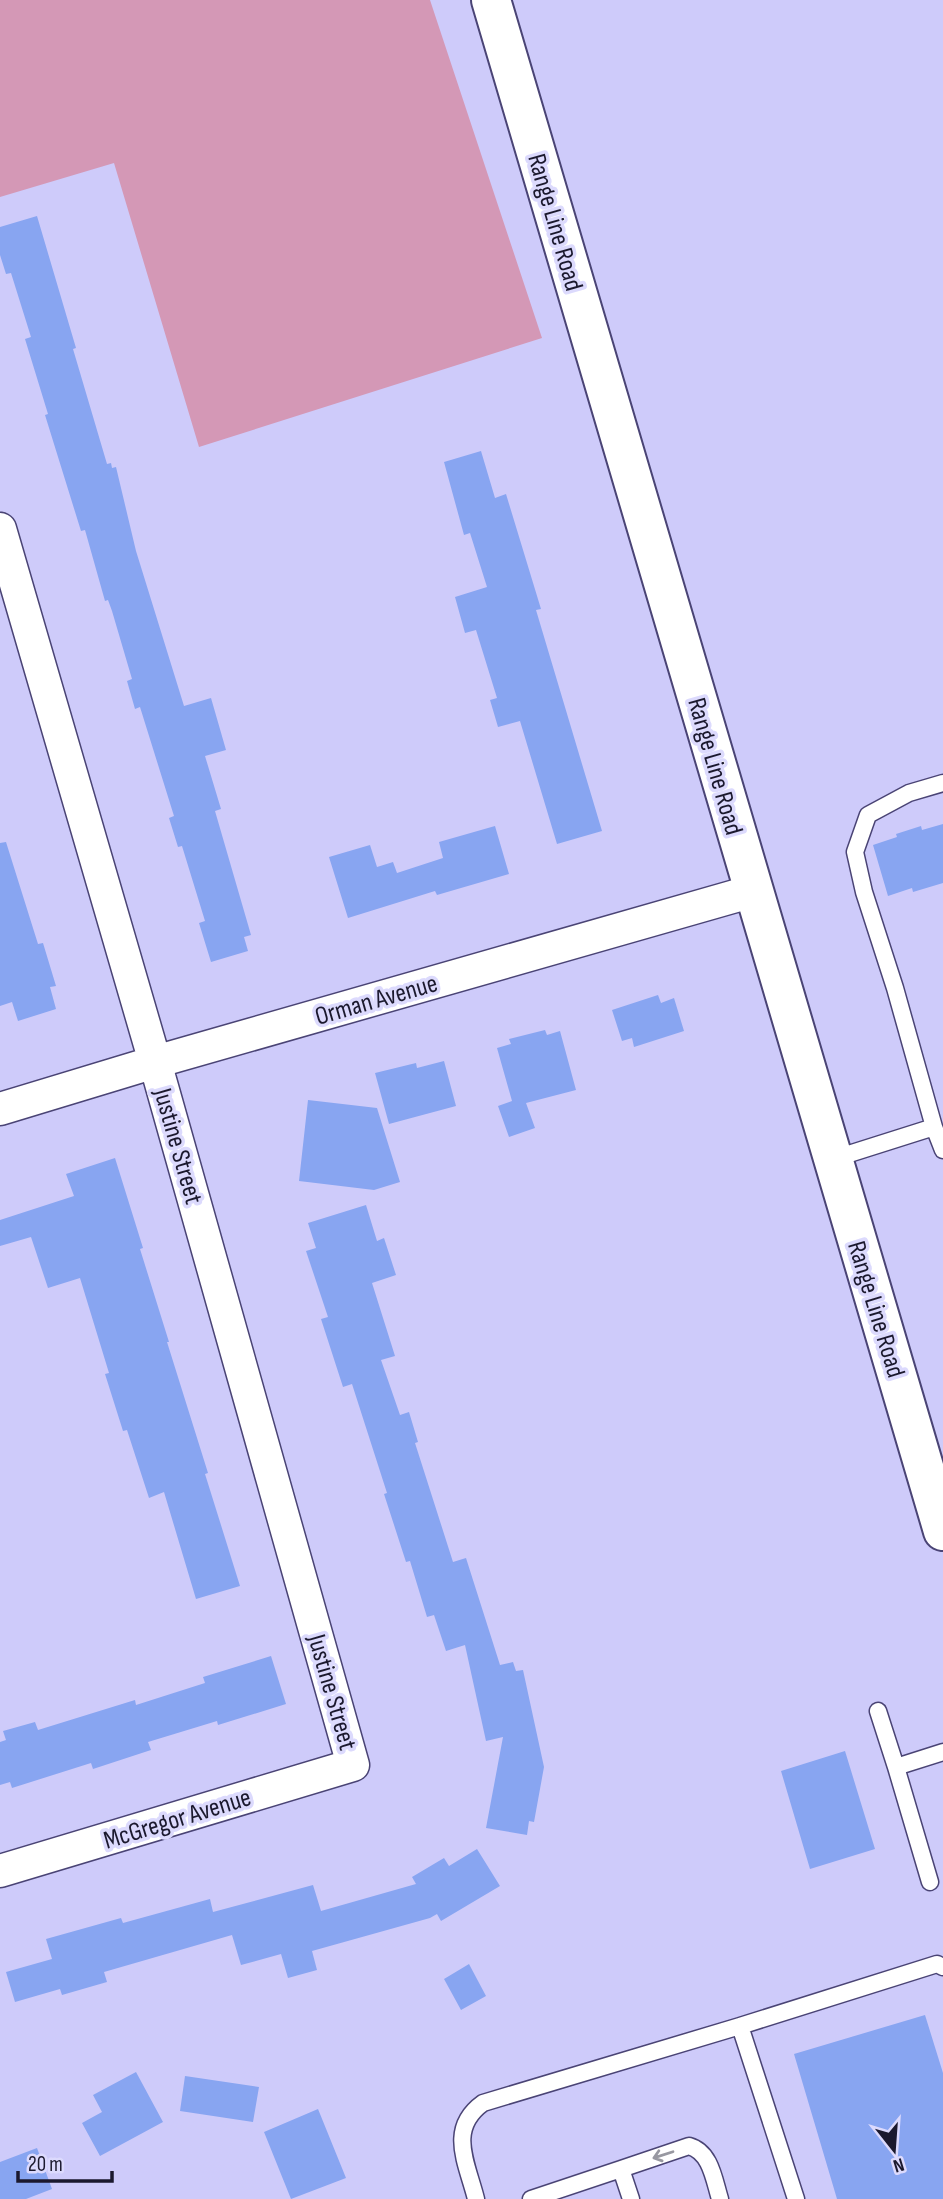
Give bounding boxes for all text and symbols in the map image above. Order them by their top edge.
street label: Range Line Road [520,150,589,295]
street label: Range Line Road [680,694,749,839]
street label: Orman Avenue [312,968,441,1033]
street label: Justine Street [146,1084,209,1208]
street label: Range Line Road [840,1237,911,1381]
street label: Justine Street [300,1630,363,1754]
street label: McGregor Avenue [100,1782,255,1857]
north arrow [859,2115,929,2185]
scale bar [18,2140,112,2184]
one-way arrow [652,2150,674,2162]
text: 20 m [28,2152,63,2177]
text: N [890,2152,907,2177]

